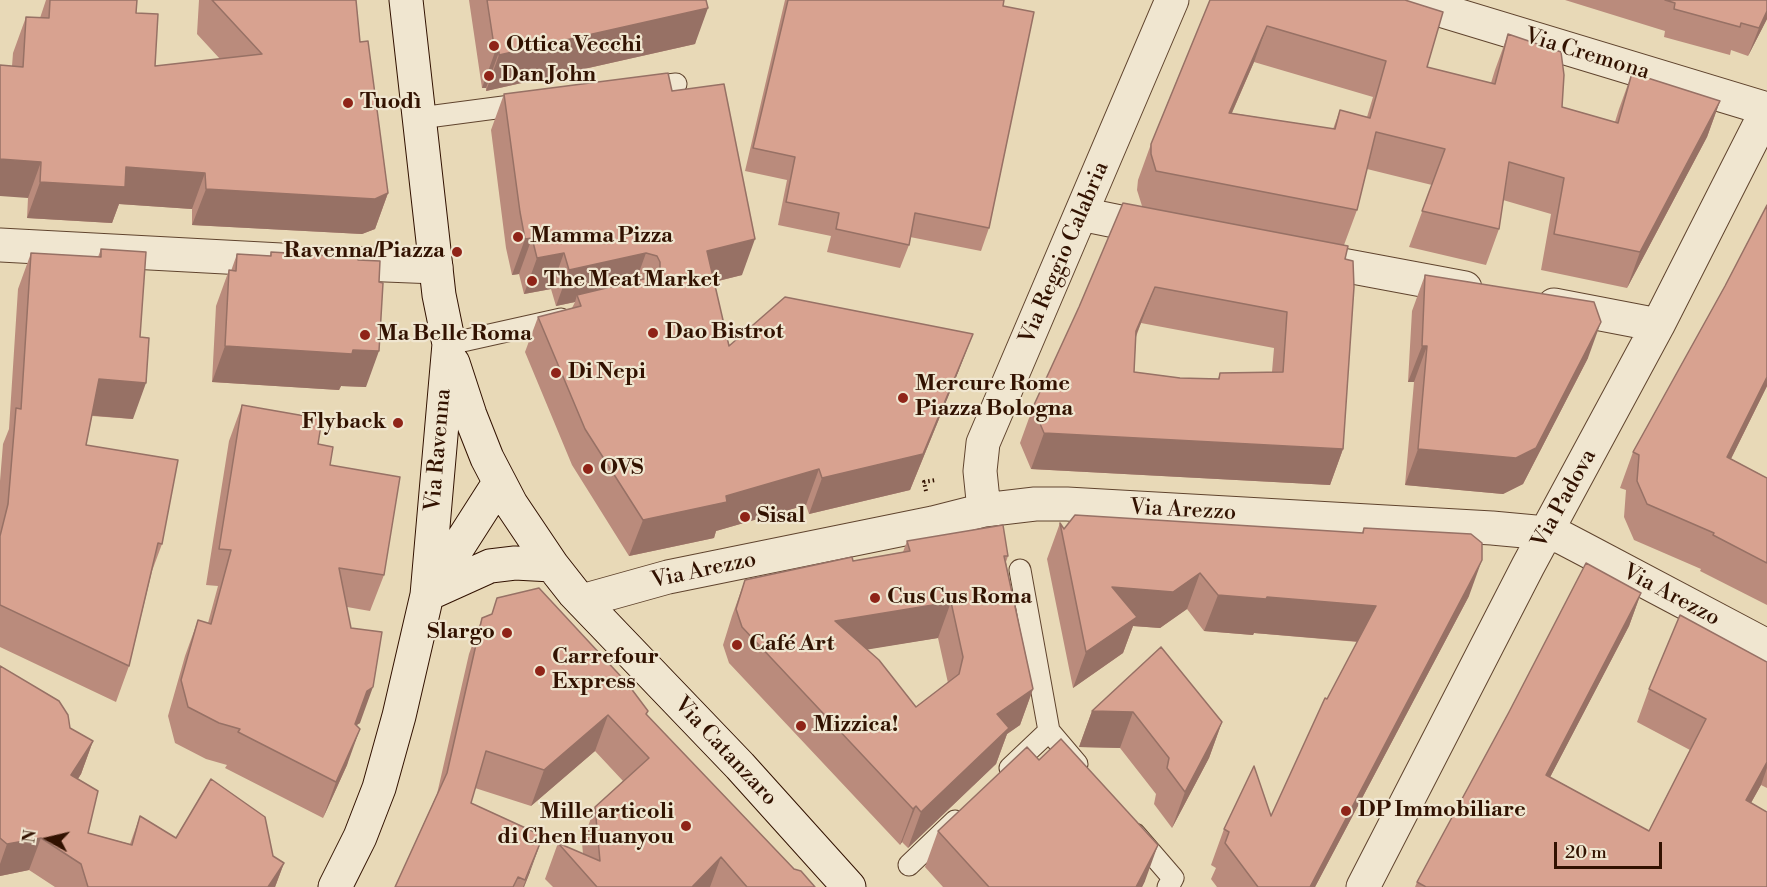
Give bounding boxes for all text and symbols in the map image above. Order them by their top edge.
street label: Via Cremona [1522,24,1652,86]
place label: Ottica Vecchi [506,33,642,59]
marker: Ottica Vecchi [487,39,501,53]
place label: Dan John [501,63,596,89]
marker: Dan John [482,69,496,83]
place label: Tuodì [360,90,421,116]
marker: Tuodì [341,96,355,110]
street label: Via Reggio Calabria [1015,158,1115,348]
place label: Mamma Pizza [530,224,673,250]
marker: Mamma Pizza [511,230,525,244]
place label: Ravenna/Piazza [284,239,445,265]
marker: Ravenna/Piazza [450,245,464,259]
place label: The Meat Market [544,268,720,294]
marker: The Meat Market [525,274,539,288]
place label: Dao Bistrot [665,320,783,346]
place label: Ma Belle Roma [377,322,532,348]
marker: Dao Bistrot [646,326,660,340]
marker: Ma Belle Roma [358,328,372,342]
place label: Di Nepi [568,360,646,386]
marker: Di Nepi [549,366,563,380]
place label: Mercure Rome Piazza Bologna [915,372,1073,424]
street label: Via Ravenna [420,388,458,512]
marker: Mercure Rome Piazza Bologna [896,391,910,405]
place label: Flyback [302,410,386,436]
marker: Flyback [391,416,405,430]
street label: Via Padova [1527,445,1603,553]
place label: OVS [600,456,643,482]
marker: OVS [581,462,595,476]
street label: Via Arezzo [1129,495,1237,527]
place label: Sisal [757,504,805,530]
marker: Sisal [738,510,752,524]
street label: Via Arezzo [649,547,759,595]
street label: Via Arezzo [1618,559,1724,633]
place label: Cus Cus Roma [887,585,1032,611]
marker: Cus Cus Roma [868,591,882,605]
place label: Slargo [427,620,495,646]
marker: Slargo [500,626,514,640]
place label: Café Art [749,632,834,658]
marker: Café Art [730,638,744,652]
place label: Carrefour Express [552,645,659,696]
marker: Carrefour Express [533,664,547,678]
street label: Via Catanzaro [668,692,782,812]
place label: Mizzica! [813,713,898,739]
marker: Mizzica! [794,719,808,733]
place label: DP Immobiliare [1358,798,1526,824]
place label: Mille articoli di Chen Huanyou [497,800,674,852]
marker: DP Immobiliare [1339,804,1353,818]
north arrow [18,809,78,869]
marker: Mille articoli di Chen Huanyou [679,819,693,833]
text: N [19,829,41,844]
scale bar [1557,830,1665,868]
text: 20 m [1565,841,1607,864]

